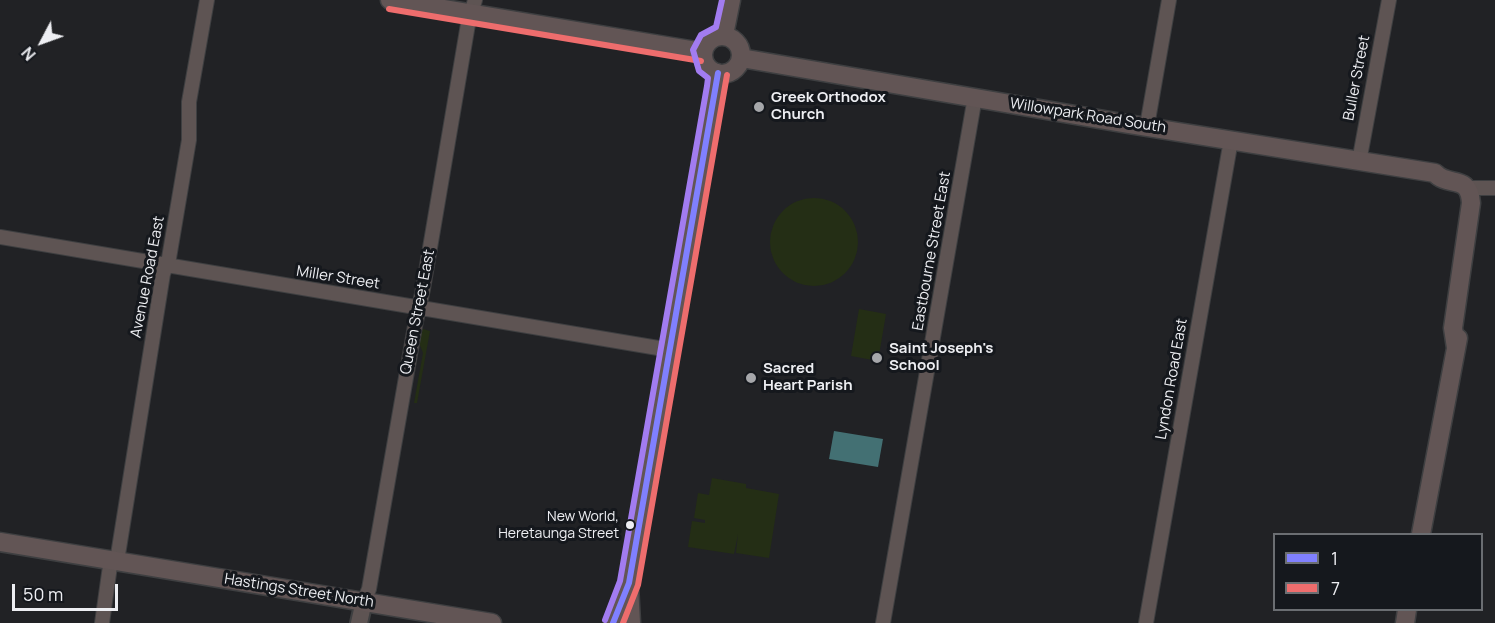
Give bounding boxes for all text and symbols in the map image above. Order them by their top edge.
north arrow [12,12,72,72]
street label: Buller Street [1340,34,1374,122]
text: N [16,42,40,65]
place label: Greek Orthodox Church [771,89,886,124]
street label: Willowpark Road South [1009,95,1167,137]
marker: Greek Orthodox Church [752,100,766,114]
street label: Eastbourne Street East [909,170,955,332]
street label: Avenue Road East [127,215,169,339]
street label: Queen Street East [397,248,439,376]
street label: Miller Street [295,263,381,293]
street label: Lyndon Road East [1152,317,1192,441]
place label: Saint Joseph's School [889,340,993,375]
marker: Saint Joseph's School [870,351,884,365]
place label: Sacred Heart Parish [763,360,853,395]
marker: Sacred Heart Parish [744,371,758,385]
place label: New World, Heretaunga Street [498,509,619,542]
marker: New World, Heretaunga Street [624,519,636,531]
legend [1273,533,1483,611]
text: 1 [1331,546,1338,570]
street label: Hastings Street North [223,570,375,612]
scale bar [15,572,122,610]
text: 7 [1331,576,1340,600]
text: 50 m [23,582,63,606]

